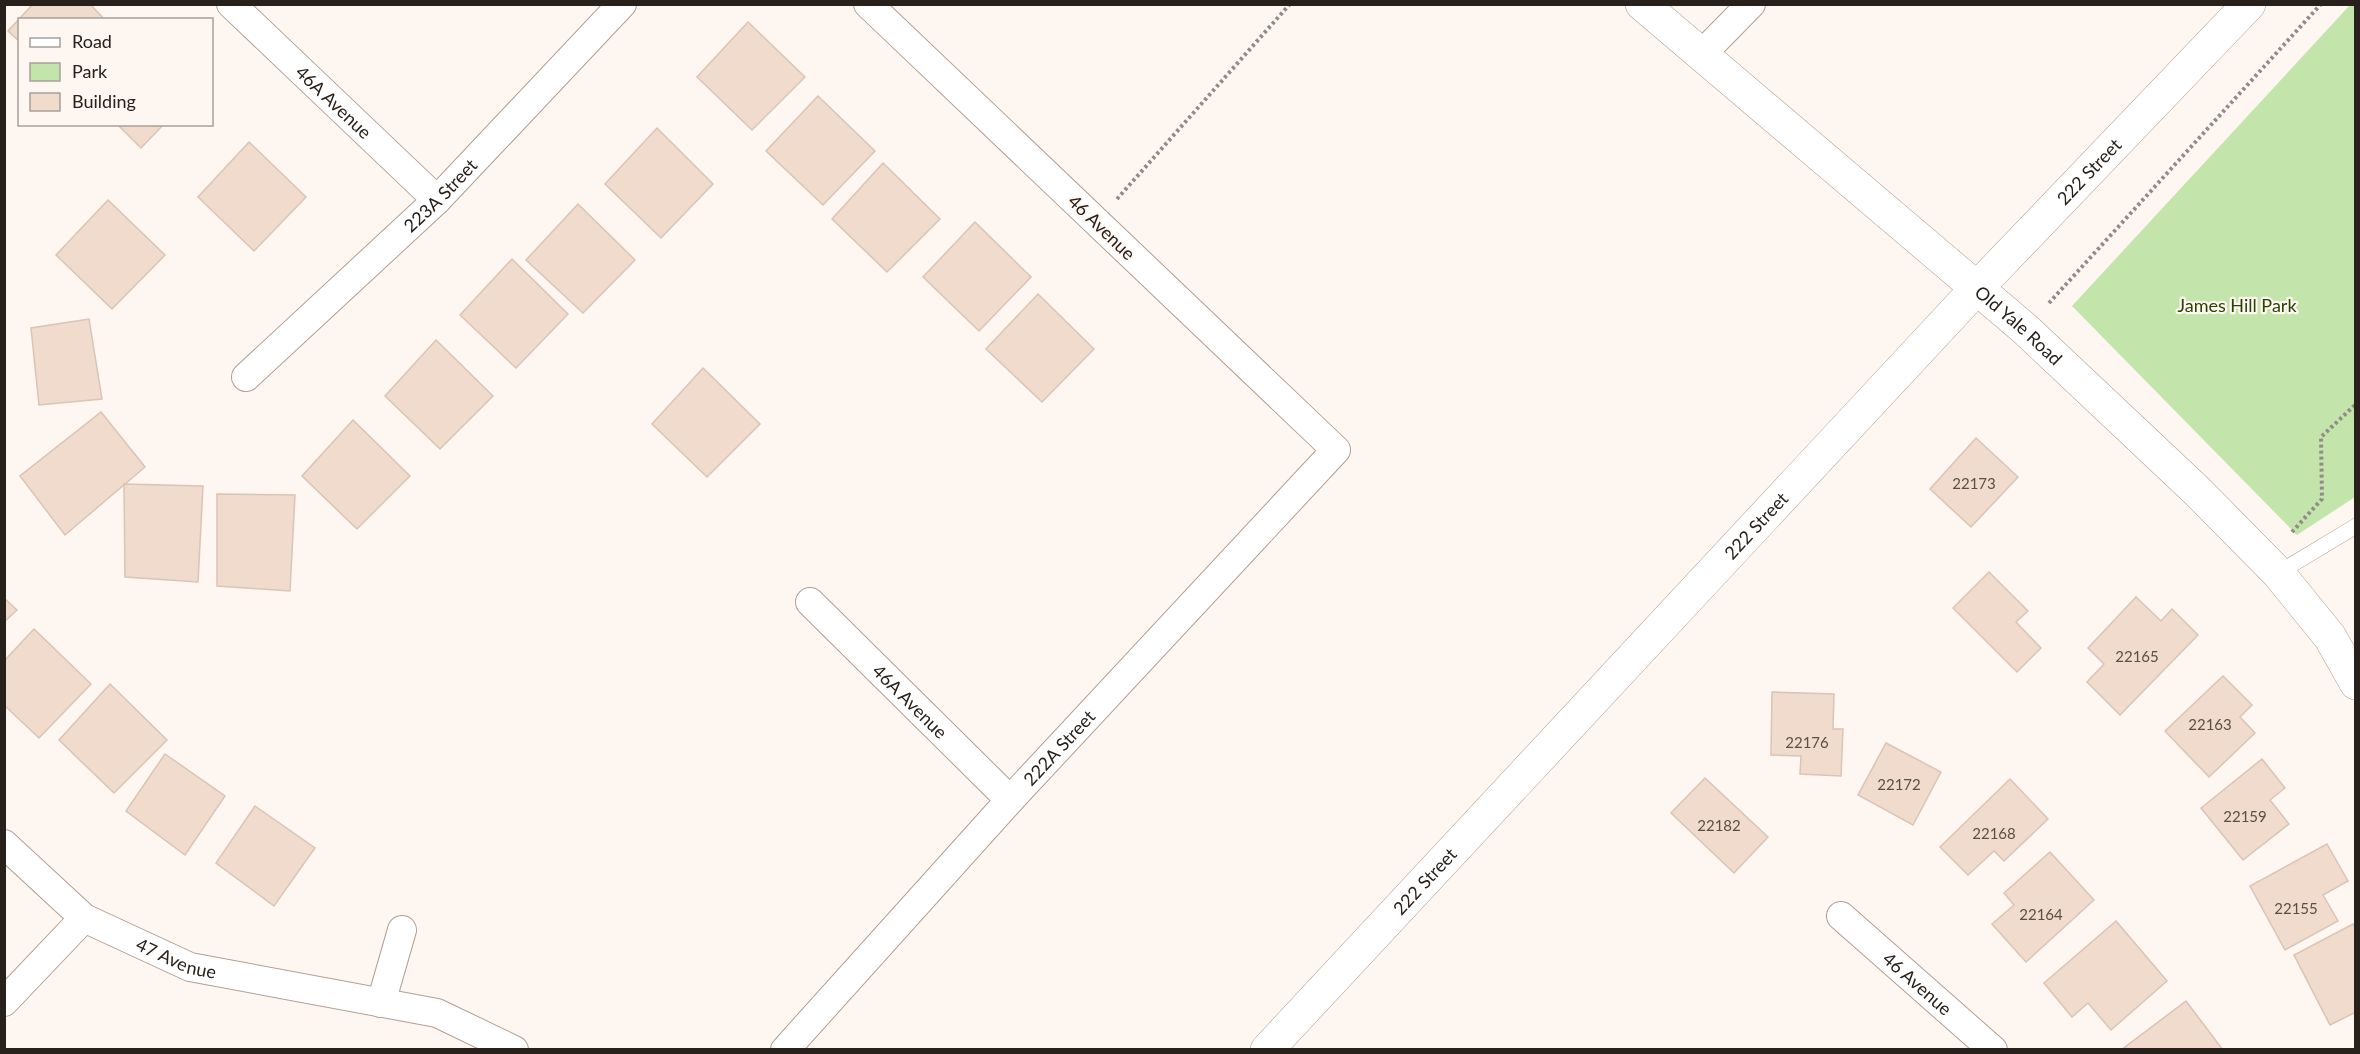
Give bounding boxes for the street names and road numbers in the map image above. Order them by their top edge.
street label: 46A Avenue [291,61,376,143]
street label: 222 Street [2052,133,2126,209]
street label: 223A Street [399,153,482,237]
street label: 46 Avenue [1064,190,1140,264]
street label: Old Yale Road [1971,281,2067,369]
street label: 222 Street [1719,487,1793,563]
street label: 46A Avenue [868,660,952,743]
street label: 222A Street [1018,705,1100,790]
street label: 222 Street [1388,843,1461,919]
street label: 47 Avenue [133,933,218,983]
street label: 46 Avenue [1879,947,1957,1020]

